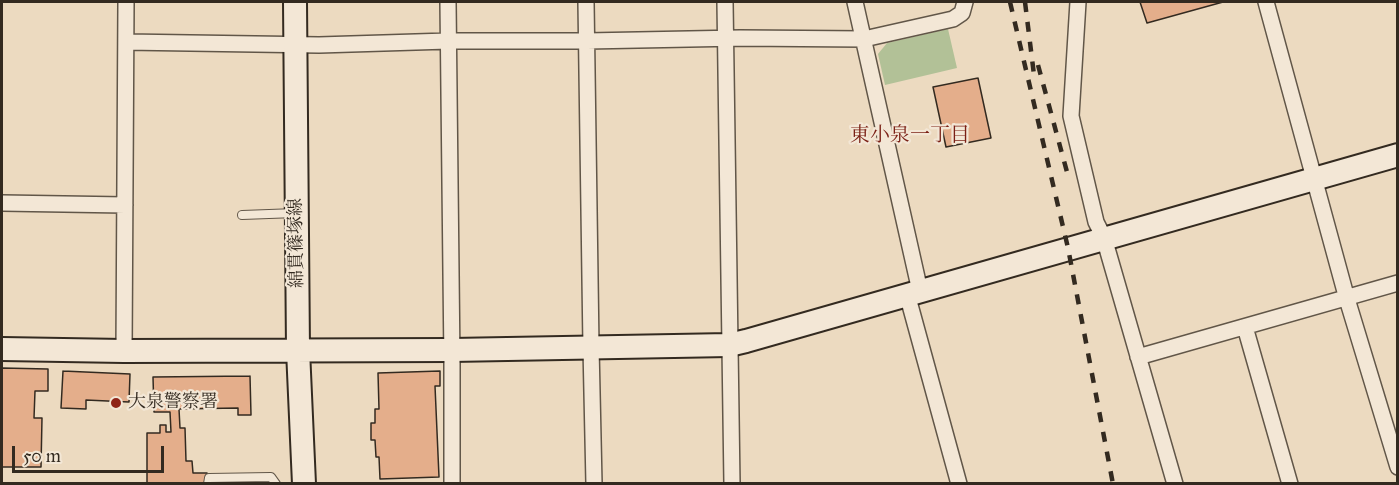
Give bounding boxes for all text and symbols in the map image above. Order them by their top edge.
district label: 東小泉一丁目 [850,124,970,148]
street label: 綿貫篠塚線 [285,198,309,288]
place label: 大泉警察署 [128,392,218,414]
marker: 大泉警察署 [109,396,123,410]
scale bar [15,434,166,472]
text: 50 m [23,445,61,467]

